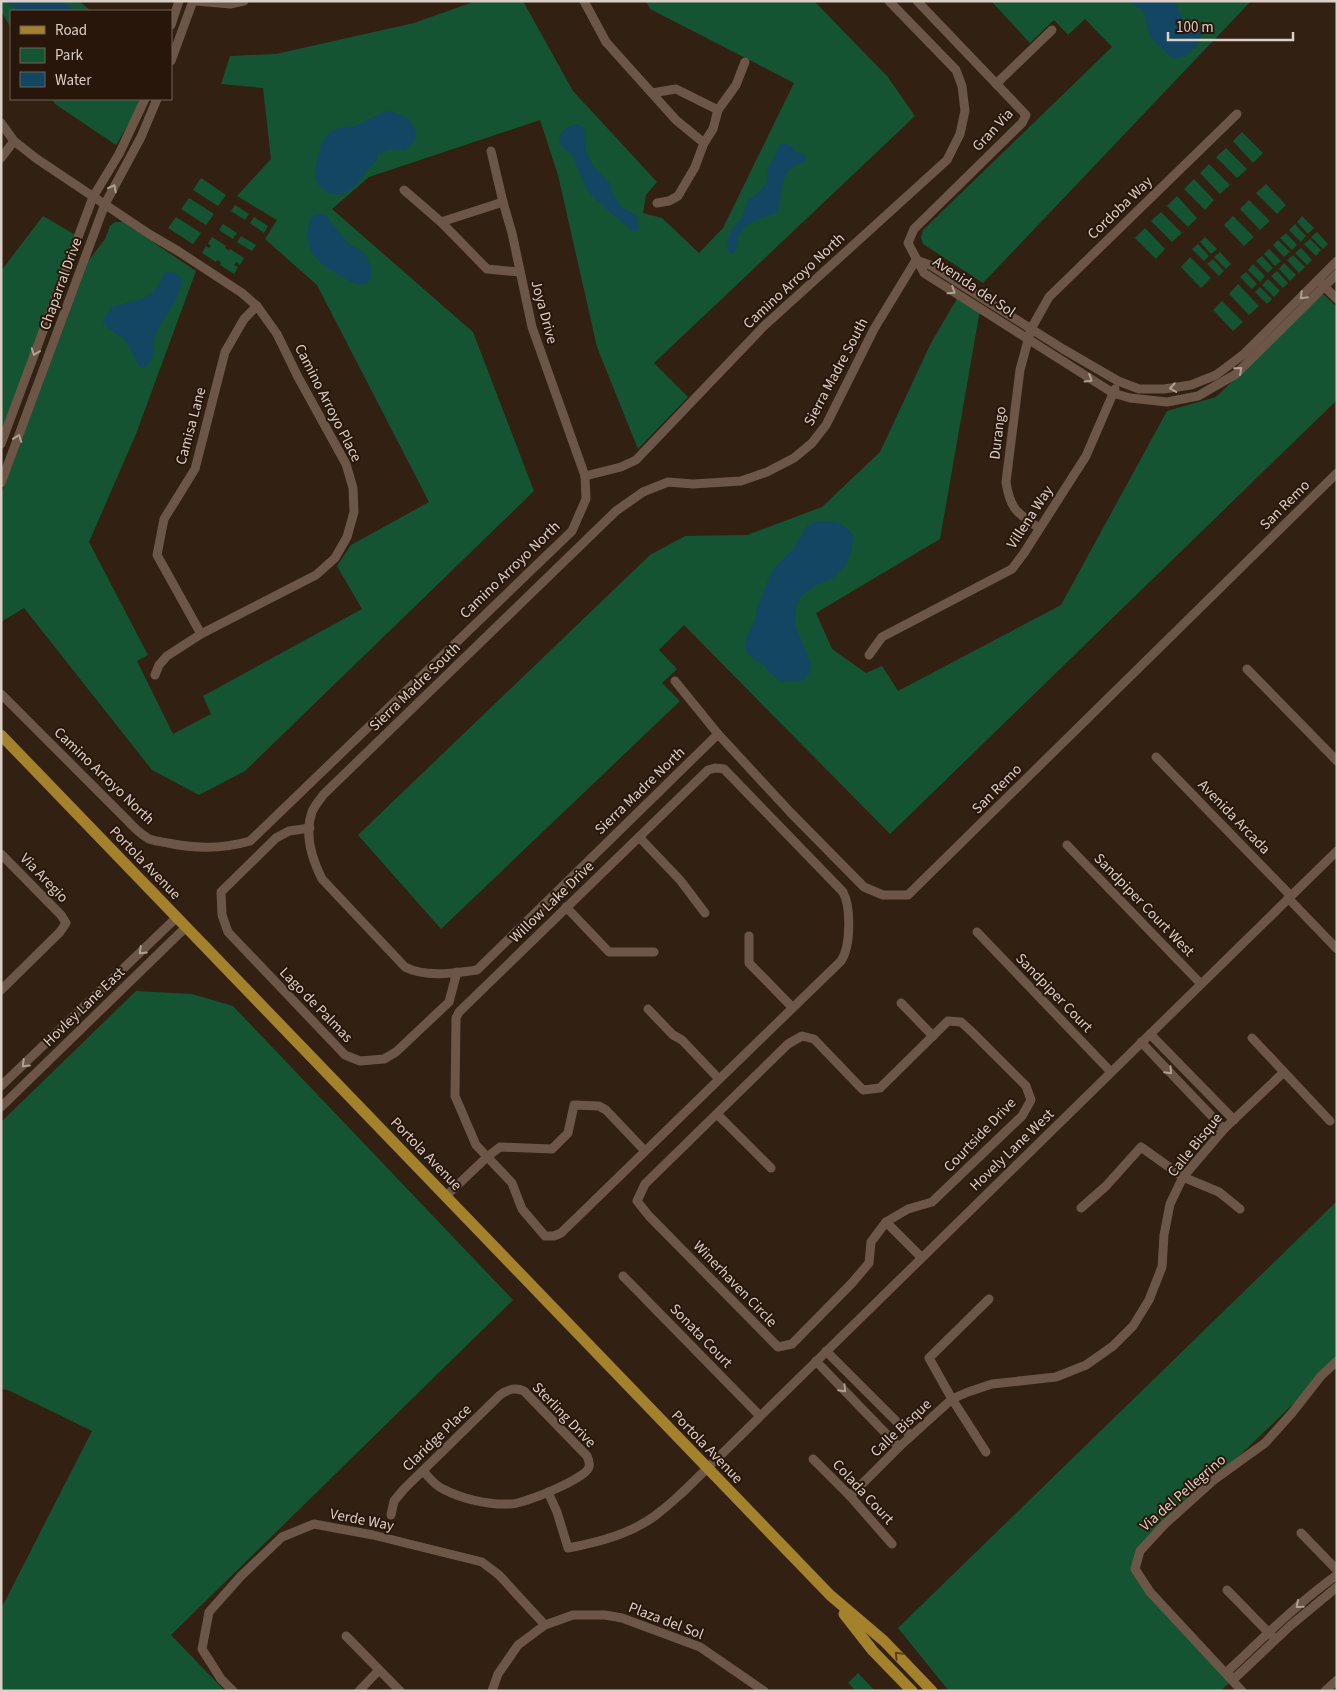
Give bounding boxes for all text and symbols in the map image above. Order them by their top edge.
legend [10,10,172,100]
scale bar [1168,10,1293,42]
text: 100 m [1176,17,1214,38]
text: Road [55,20,87,41]
text: Park [55,45,84,66]
text: Water [55,70,92,91]
street label: Gran Via [968,104,1018,156]
street label: Cordoba Way [1083,172,1157,244]
one-way arrow [107,184,117,193]
street label: Camino Arroyo North [738,228,850,334]
street label: Chaparral Drive [35,235,87,333]
street label: Avenida del Sol [928,252,1020,323]
street label: Joya Drive [525,278,563,346]
one-way arrow [947,285,956,295]
one-way arrow [1299,290,1308,299]
street label: Sierra Madre South [799,314,873,430]
street label: Camino Arroyo Place [289,340,367,466]
one-way arrow [31,347,41,355]
one-way arrow [1233,367,1242,376]
one-way arrow [1084,372,1093,382]
one-way arrow [1169,382,1177,393]
street label: Camisa Lane [171,385,211,467]
street label: Durango [984,405,1012,461]
one-way arrow [12,434,22,442]
street label: San Remo [1255,475,1315,535]
street label: Villena Way [1002,481,1058,553]
street label: Camino Arroyo North [455,516,565,624]
street label: Sierra Madre South [365,638,465,736]
street label: Camino Arroyo North [49,722,159,830]
street label: Sierra Madre North [590,742,690,840]
street label: San Remo [967,759,1027,819]
street label: Avenida Arcada [1193,775,1275,859]
street label: Portola Avenue [104,822,186,904]
street label: Via Aregio [15,848,73,908]
street label: Sandpiper Court West [1089,849,1199,961]
street label: Willow Lake Drive [505,856,599,948]
one-way arrow [138,945,147,954]
street label: Sandpiper Court [1011,949,1097,1037]
street label: Hovley Lane East [38,963,130,1051]
street label: Lago de Palmas [275,963,357,1047]
one-way arrow [21,1058,30,1067]
one-way arrow [1163,1065,1172,1074]
street label: Courtside Drive [939,1093,1021,1177]
street label: Hovely Lane West [965,1104,1059,1196]
street label: Calle Bisque [1163,1108,1227,1182]
street label: Portola Avenue [385,1113,467,1195]
street label: Winerhaven Circle [688,1236,782,1332]
street label: Sonata Court [665,1299,737,1373]
street label: Sterling Drive [527,1378,601,1452]
one-way arrow [838,1384,847,1393]
street label: Calle Bisque [866,1394,936,1462]
street label: Claridge Place [398,1400,476,1476]
street label: Portola Avenue [666,1406,748,1488]
street label: Via del Pellegrino [1135,1450,1231,1536]
street label: Colada Court [827,1455,899,1529]
street label: Verde Way [328,1504,396,1536]
street label: Plaza del Sol [625,1597,707,1645]
one-way arrow [1295,1600,1304,1609]
one-way arrow [895,1652,904,1661]

